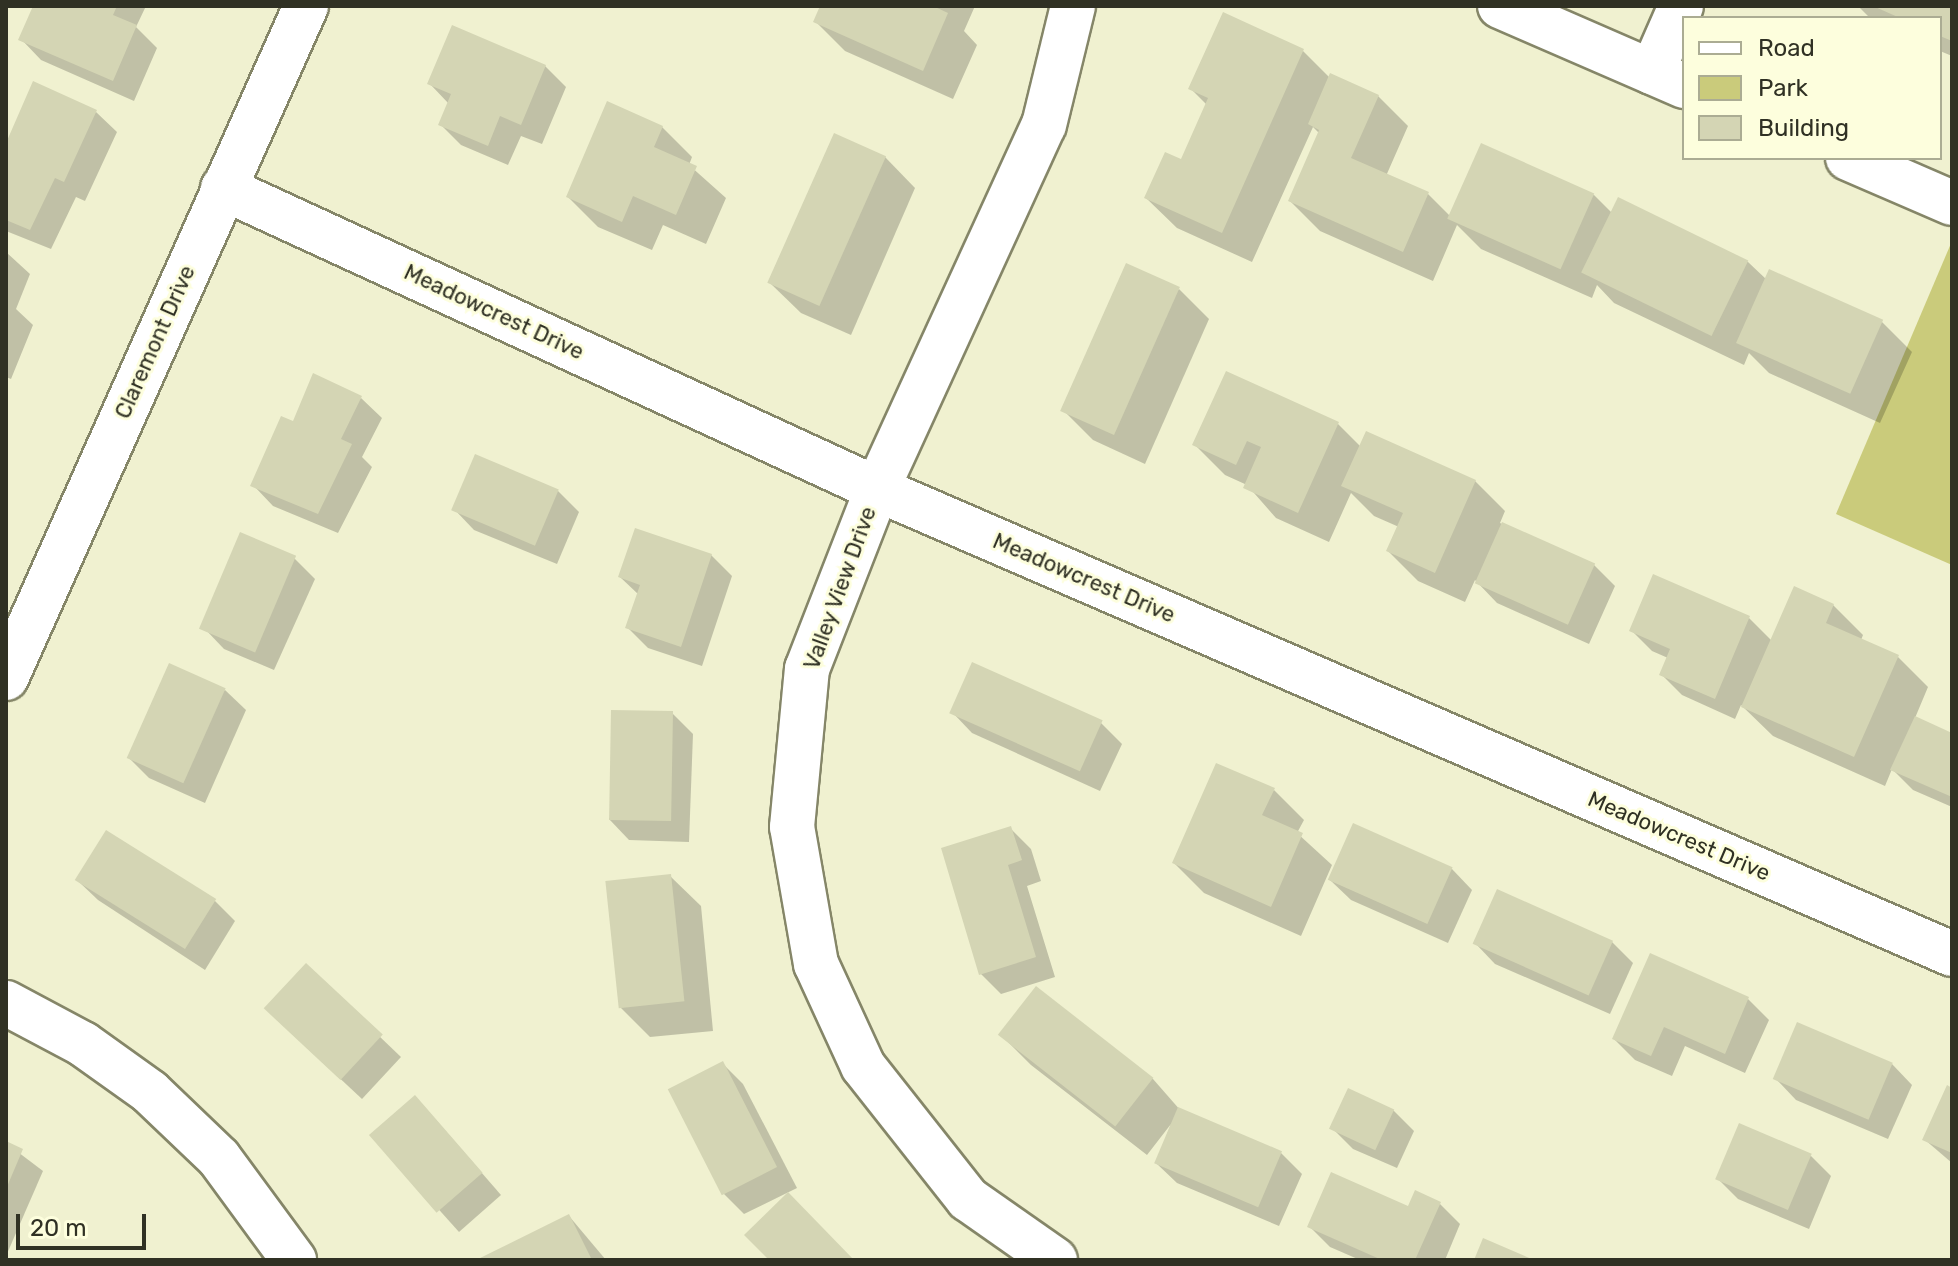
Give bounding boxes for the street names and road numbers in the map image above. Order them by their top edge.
street label: Meadowcrest Drive [400,259,588,365]
street label: Claremont Drive [109,261,201,423]
street label: Valley View Drive [798,502,882,674]
street label: Meadowcrest Drive [989,528,1179,628]
street label: Meadowcrest Drive [1584,786,1774,886]

